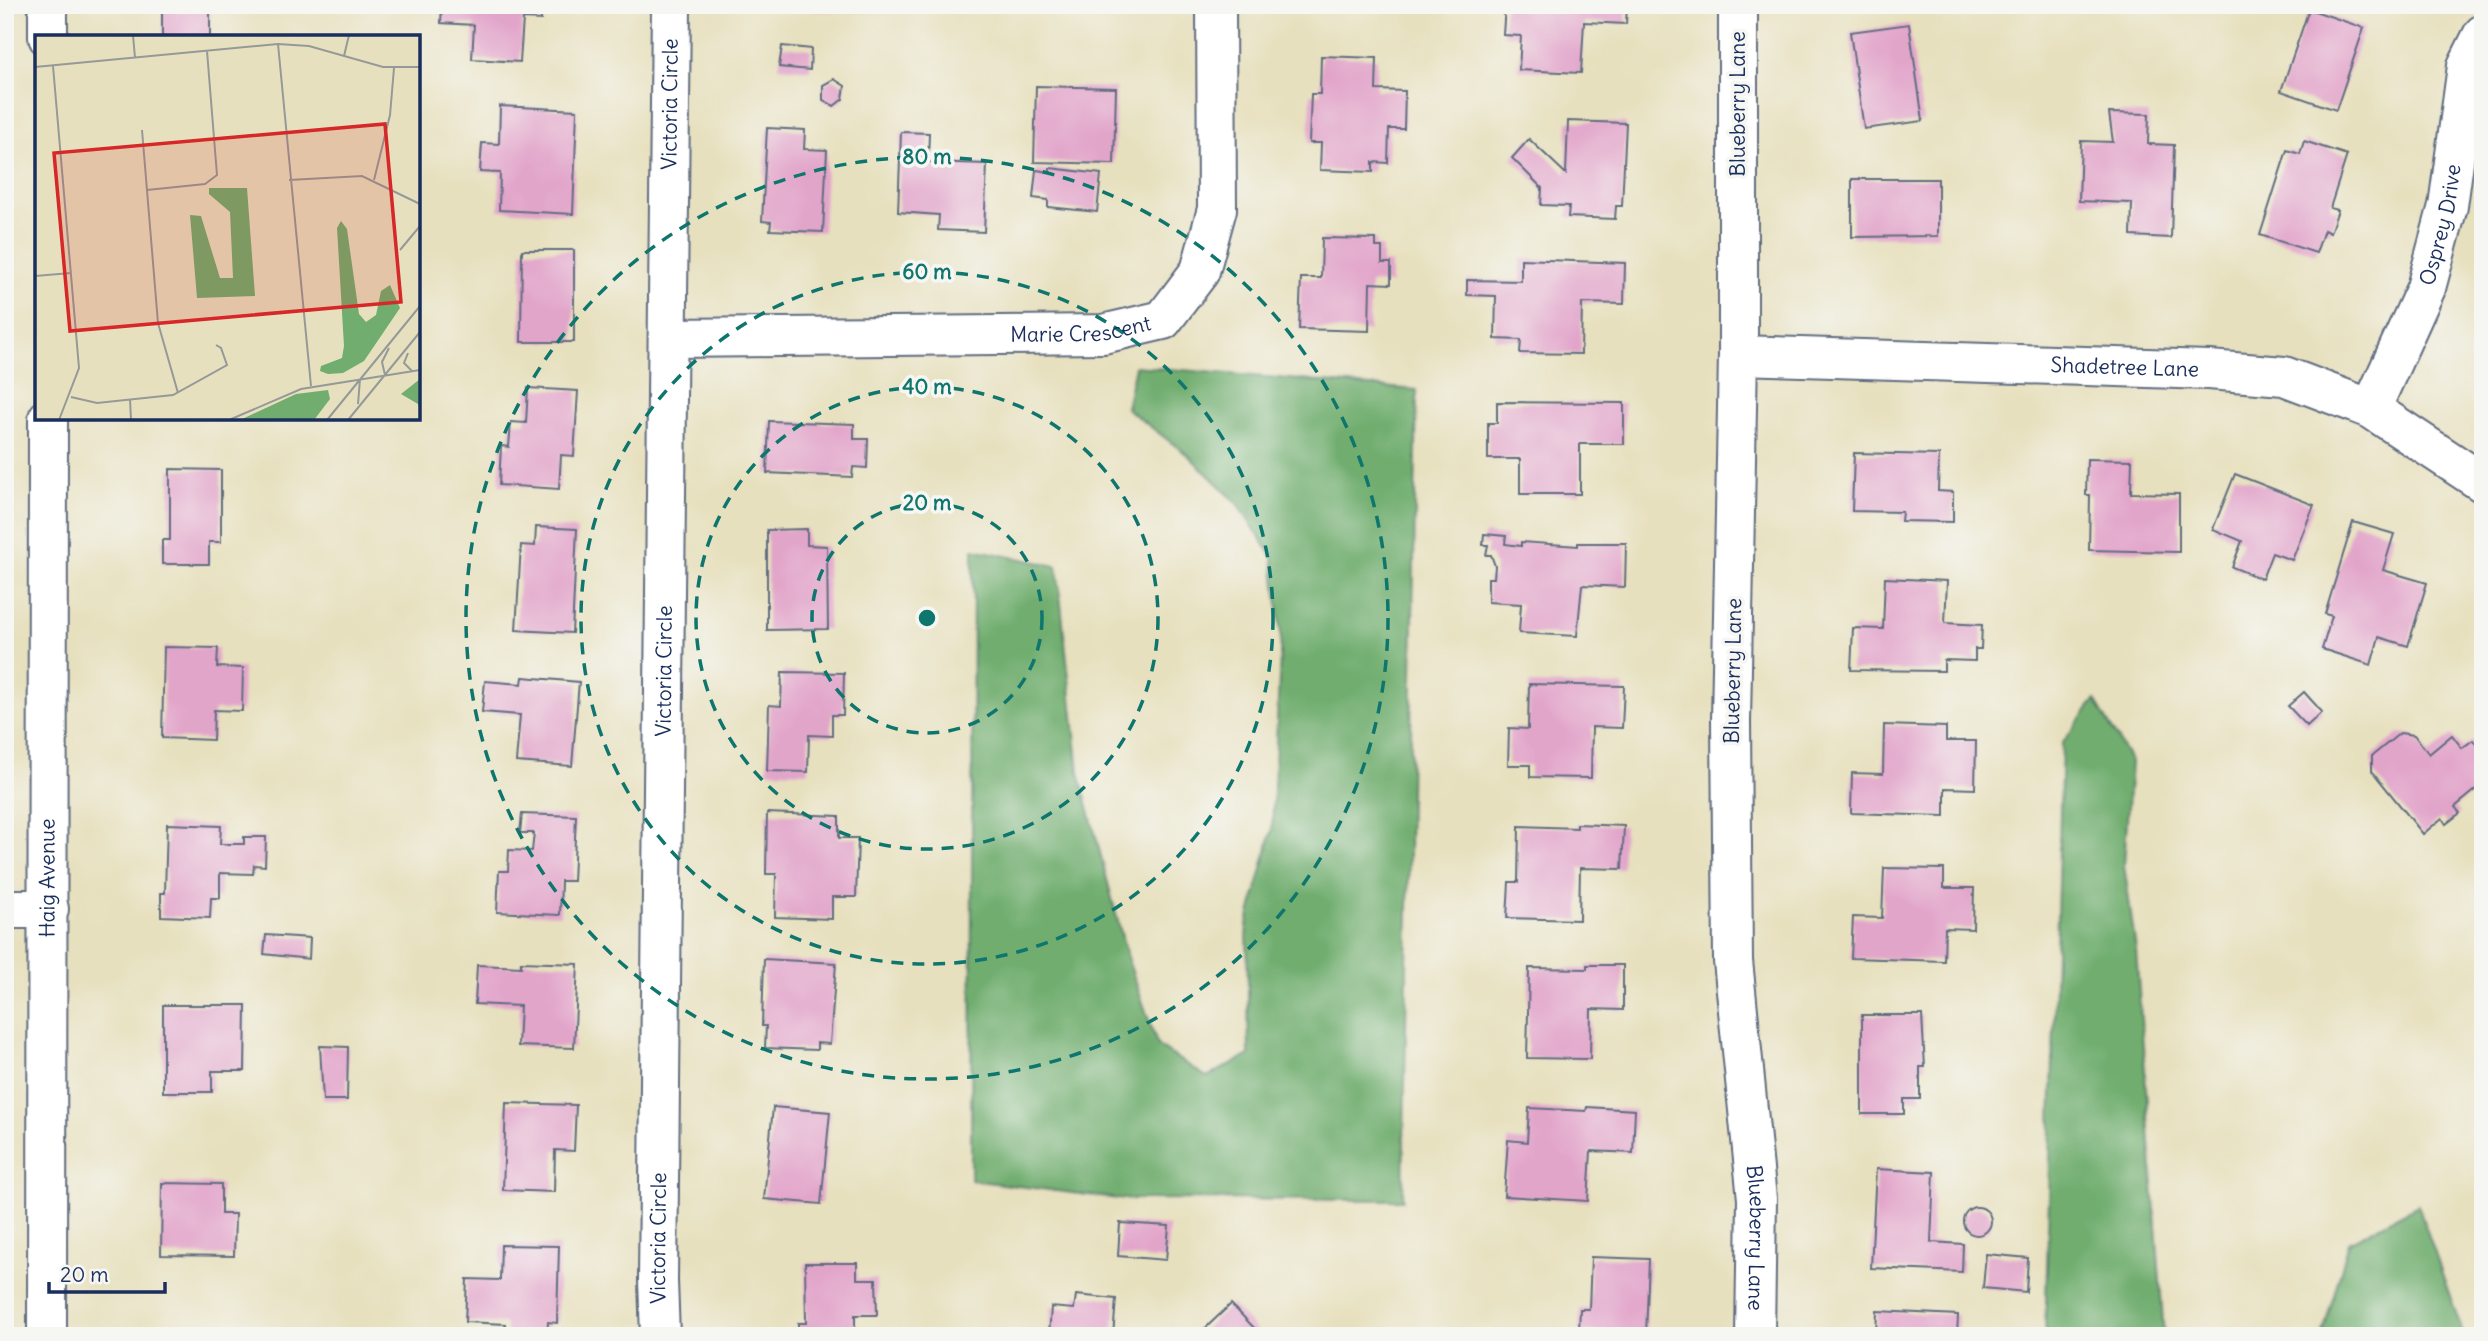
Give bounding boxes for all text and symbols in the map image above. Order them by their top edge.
street label: Blueberry Lane [1724,31,1751,177]
inset map [35,35,420,420]
street label: Victoria Circle [655,38,684,170]
text: 80 m [902,143,952,170]
street label: Osprey Drive [2413,162,2467,288]
text: 60 m [902,258,952,285]
street label: Marie Crescent [1010,309,1154,348]
street label: Shadetree Lane [2050,351,2200,383]
text: 40 m [902,373,952,400]
text: 20 m [903,489,952,516]
street label: Blueberry Lane [1718,598,1747,744]
street label: Victoria Circle [650,605,678,737]
centre of rings [915,606,939,630]
street label: Haig Avenue [33,819,61,937]
street label: Blueberry Lane [1741,1164,1771,1311]
street label: Victoria Circle [644,1172,672,1304]
scale bar [49,1250,164,1294]
text: 20 m [60,1261,109,1288]

